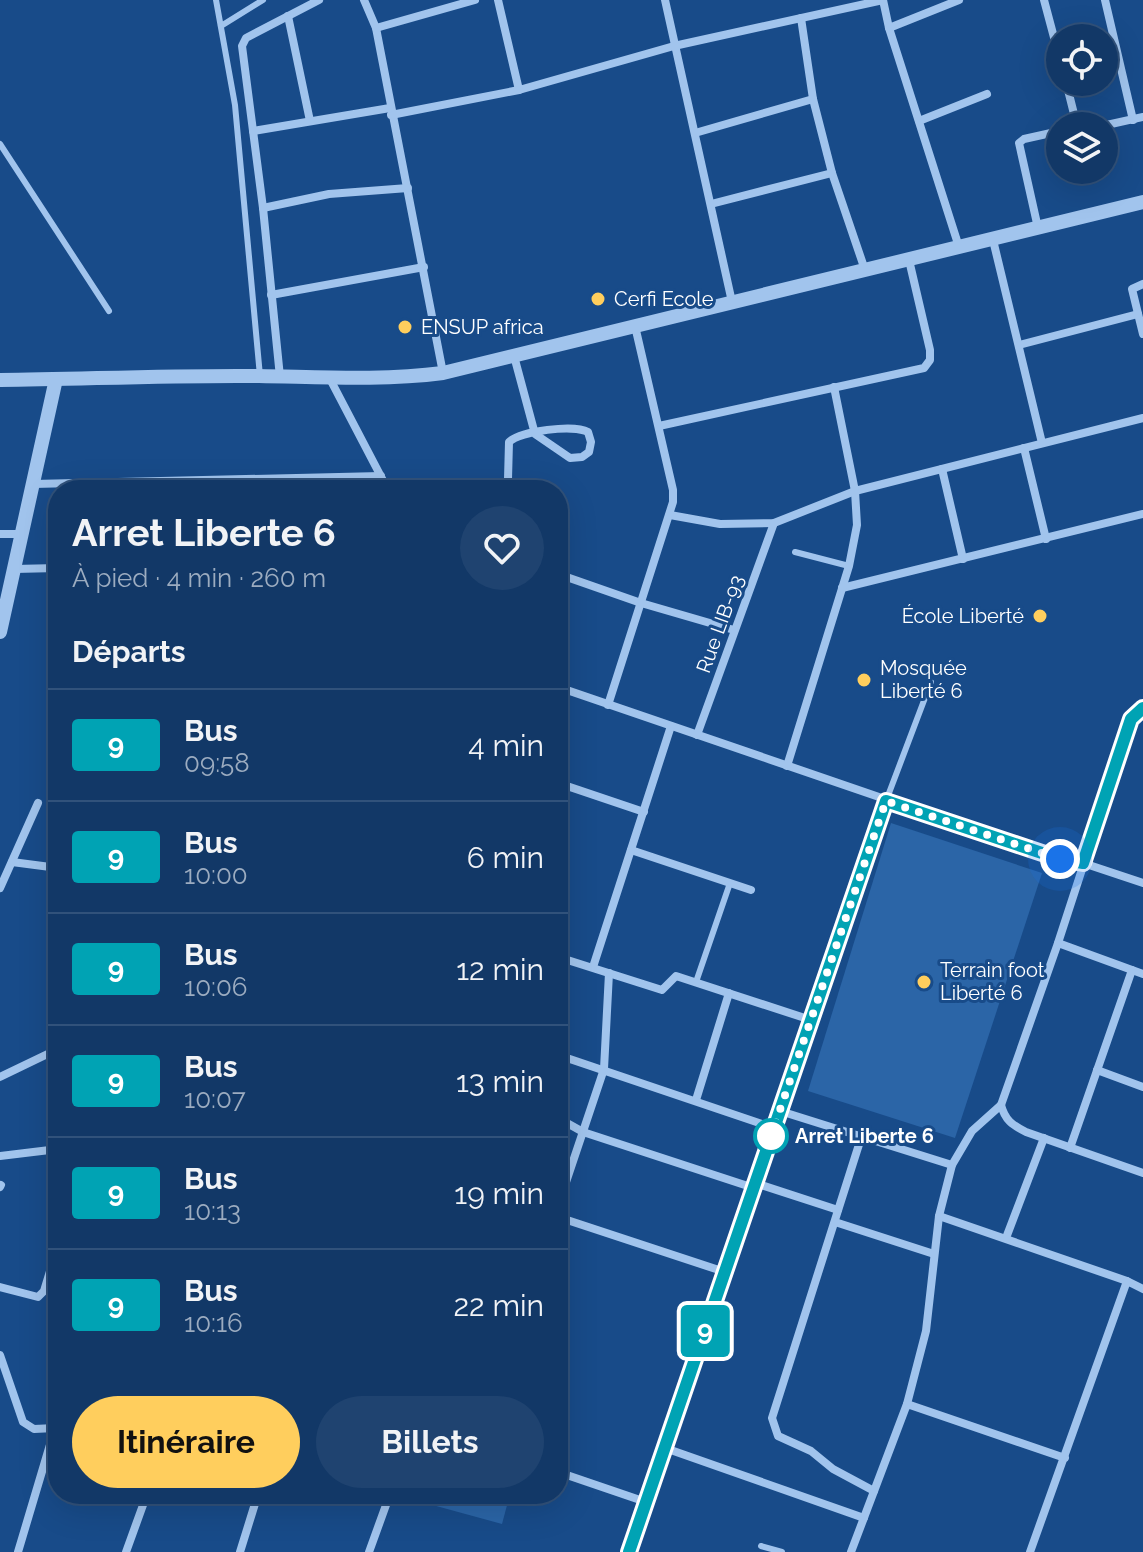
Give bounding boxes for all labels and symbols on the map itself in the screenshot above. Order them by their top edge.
place label: Cerfi Ecole [614,287,714,311]
marker: Cerfi Ecole [589,290,607,308]
place label: ENSUP africa [421,315,544,339]
marker: ENSUP africa [396,318,414,336]
street label: Rue LIB-93 [691,572,749,676]
place label: École Liberté [902,604,1024,628]
marker: École Liberté [1031,607,1049,625]
place label: Mosquée Liberté 6 [880,656,967,703]
marker: Mosquée Liberté 6 [855,671,873,689]
your location [1040,839,1080,879]
place label: Terrain foot Liberté 6 [940,958,1045,1005]
marker: Terrain foot Liberté 6 [915,973,933,991]
marker: Arret Liberte 6 [754,1119,788,1153]
place label: Arret Liberte 6 [795,1124,934,1148]
line badge: 9 [679,1305,731,1357]

